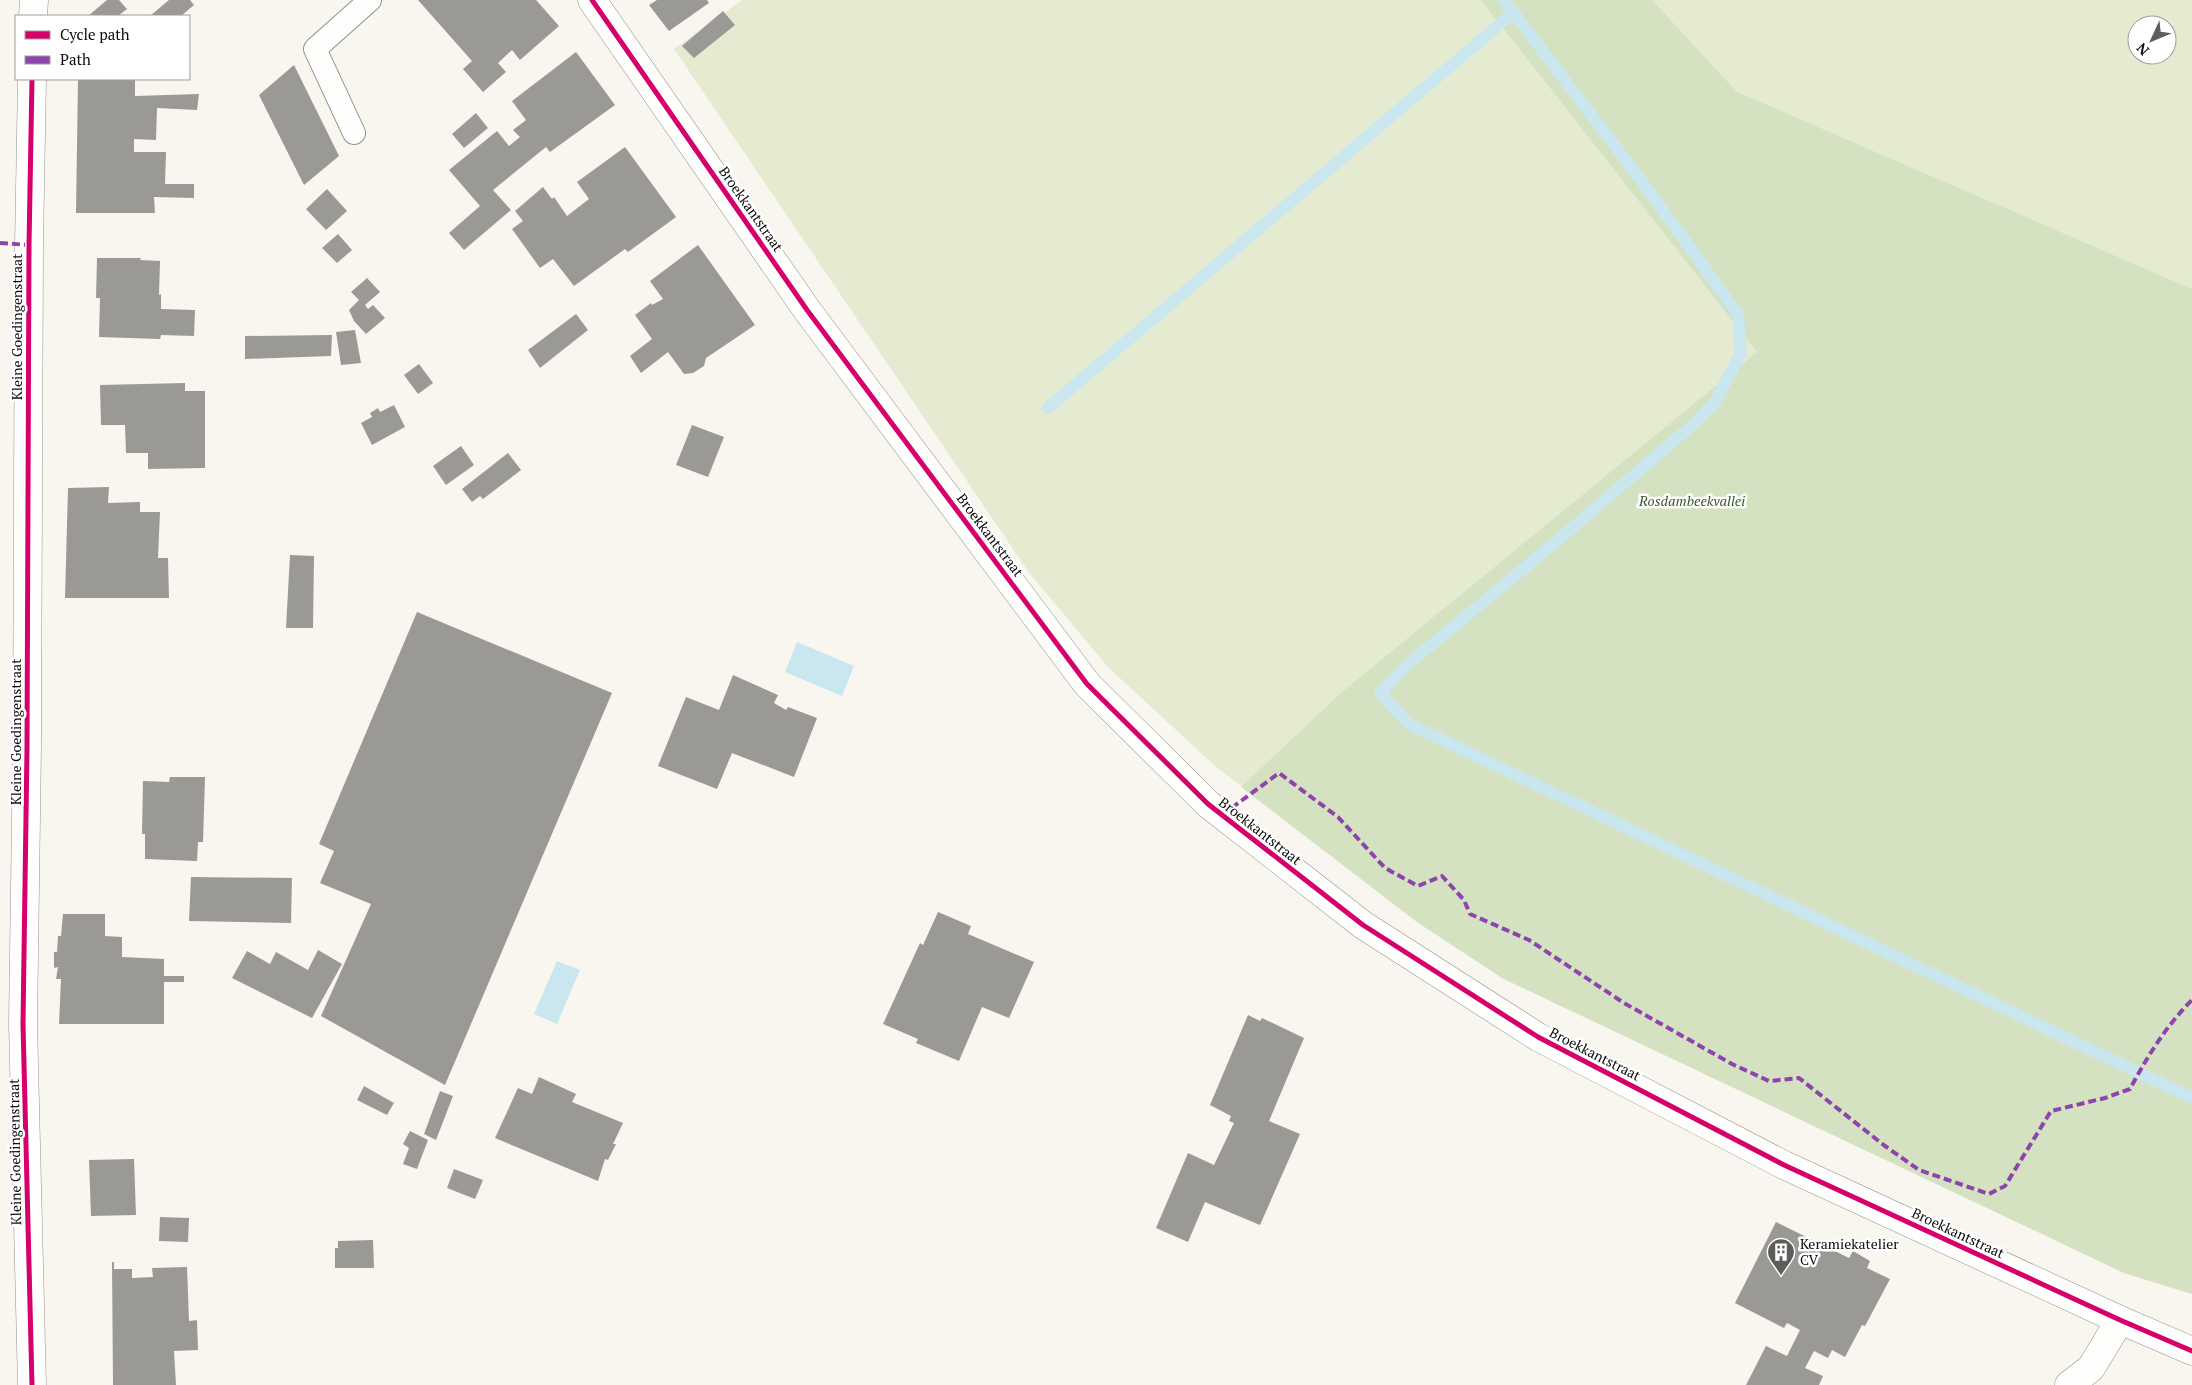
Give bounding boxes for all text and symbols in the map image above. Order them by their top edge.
legend [15,15,190,80]
north arrow [2127,15,2177,65]
text: Cycle path [60,24,130,44]
text: N [2132,39,2153,60]
text: Path [60,49,91,69]
street label: Broekkantstraat [715,162,788,256]
street label: Kleine Goedingenstraat [7,253,26,400]
street label: Broekkantstraat [953,489,1028,581]
park label: Rosdambeekvallei [1638,491,1745,510]
street label: Kleine Goedingenstraat [6,658,25,805]
street label: Broekkantstraat [1215,792,1306,869]
street label: Broekkantstraat [1546,1022,1645,1085]
street label: Kleine Goedingenstraat [4,1078,25,1226]
street label: Broekkantstraat [1909,1203,2008,1263]
place label: Keramiekatelier CV [1800,1234,1899,1269]
building icon: Keramiekatelier CV [1766,1237,1796,1276]

